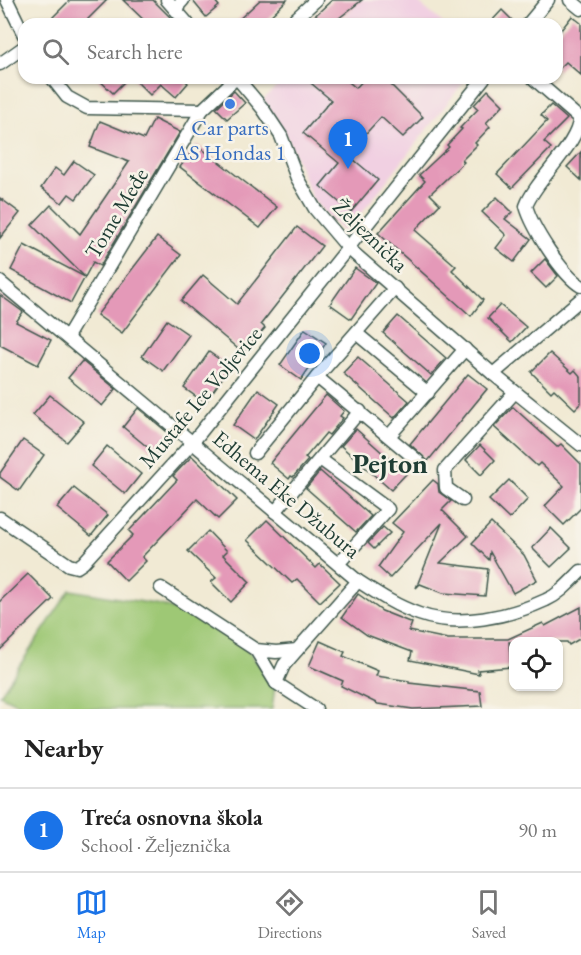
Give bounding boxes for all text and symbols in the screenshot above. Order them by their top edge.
search box [18,18,563,84]
icon: search [39,35,72,68]
text: Search here [87,37,182,66]
marker: Car parts AS Hondas 1 [223,97,237,111]
place label: Car parts AS Hondas 1 [173,113,286,167]
pin: 1 [328,120,368,169]
street label: Tome Međe [78,162,155,264]
street label: Željeznička [327,192,415,279]
street label: Mustafe Ice Voljevice [132,320,269,474]
your location [295,339,324,368]
street label: Edhema Eke Džubura [207,424,367,565]
district label: Pejton [352,445,428,481]
map controls [509,637,563,691]
button: locate [509,637,563,691]
text: Nearby [24,731,104,765]
text: Treća osnovna škola [81,803,263,832]
text: 1 [38,817,49,843]
text: 90 m [518,817,557,843]
text: School · Željeznička [81,832,231,858]
tab: Map [75,886,108,943]
tab: Directions [258,886,322,943]
tab: Saved [472,886,506,943]

